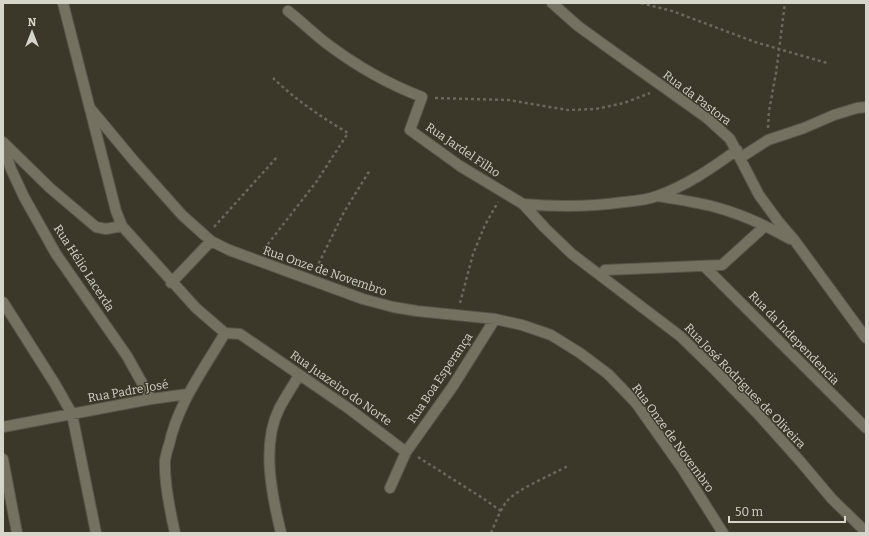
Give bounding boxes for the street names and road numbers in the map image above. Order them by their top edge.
street label: Rua da Pastora [660,68,734,128]
street label: Rua Jardel Filho [423,120,503,180]
street label: Rua Hélio Lacerda [51,222,117,314]
street label: Rua Onze de Novembro [261,243,389,299]
street label: Rua da Independencia [746,289,842,388]
street label: Rua José Rodrigues de Oliveira [682,321,809,452]
street label: Rua Boa Esperança [405,330,476,426]
street label: Rua Juazeiro do Norte [287,348,395,428]
street label: Rua Padre José [87,377,169,405]
street label: Rua Onze de Novembro [629,381,717,495]

